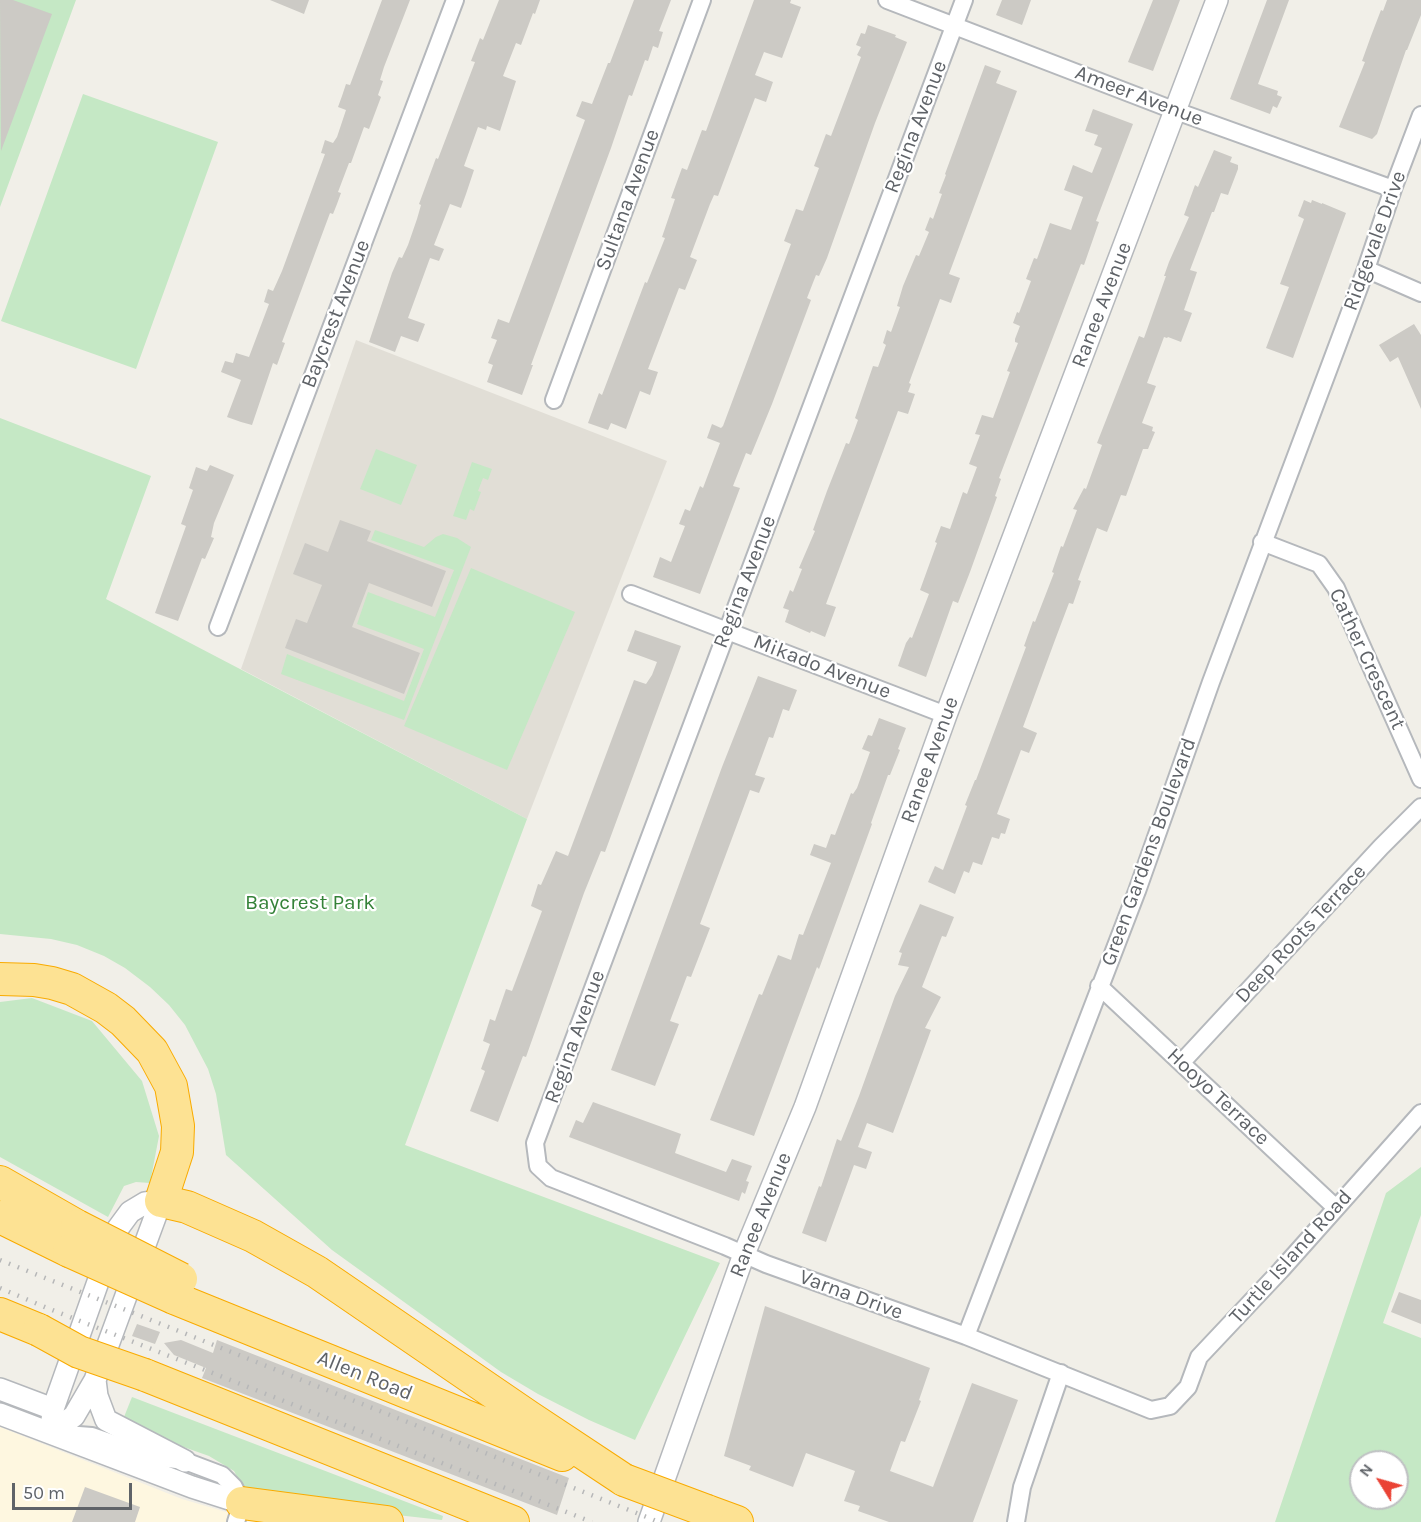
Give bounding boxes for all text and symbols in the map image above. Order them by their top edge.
street label: Regina Avenue [879,57,953,197]
street label: Ameer Avenue [1071,60,1207,132]
street label: Sultana Avenue [591,126,665,274]
street label: Ridgevale Drive [1338,168,1412,314]
street label: Baycrest Avenue [296,236,376,392]
street label: Ranee Avenue [1066,239,1138,371]
street label: Regina Avenue [708,512,782,652]
street label: Cather Crescent [1323,584,1411,734]
street label: Mikado Avenue [750,629,894,705]
street label: Ranee Avenue [895,693,965,827]
street label: Green Gardens Boulevard [1096,734,1202,970]
street label: Deep Roots Terrace [1230,859,1372,1009]
park label: Baycrest Park [245,890,375,916]
street label: Regina Avenue [539,967,611,1107]
street label: Hooyo Terrace [1161,1043,1275,1151]
street label: Ranee Avenue [724,1149,798,1281]
street label: Turtle Island Road [1224,1185,1358,1329]
street label: Varna Drive [796,1265,906,1325]
street label: Allen Road [314,1345,416,1407]
north arrow [1349,1450,1409,1510]
text: N [1355,1460,1377,1480]
scale bar [15,1471,135,1509]
text: 50 m [23,1482,65,1504]

